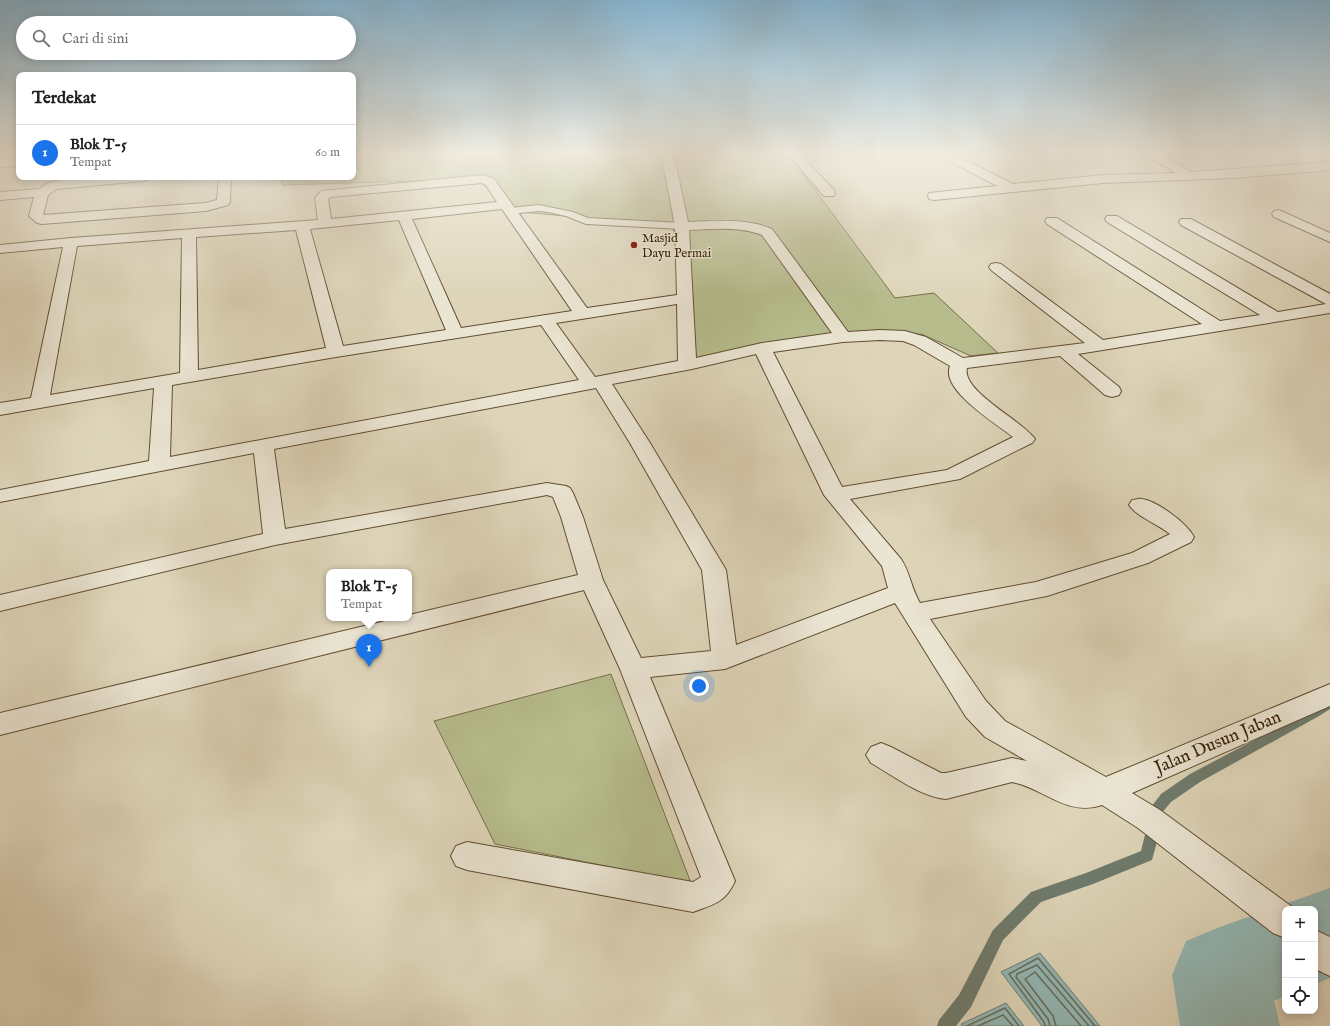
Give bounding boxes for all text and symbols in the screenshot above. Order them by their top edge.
search box [16,16,356,60]
icon: search [30,27,52,49]
text: Cari di sini [62,29,129,48]
text: Terdekat [32,88,96,109]
text: Blok T-5 [70,135,127,154]
text: 1 [43,144,47,161]
text: 60 m [315,144,340,161]
text: Tempat [70,154,111,171]
place label: Masjid Dayu Permai [642,230,712,262]
marker: Masjid Dayu Permai [629,240,639,250]
popup [326,569,412,621]
text: Blok T-5 [341,577,397,596]
text: Tempat [341,596,382,613]
pin: 1 [356,634,382,667]
your location [689,676,709,696]
street label: Jalan Dusun Jaban [1149,706,1285,781]
map controls [1282,906,1318,1014]
button: + [1282,906,1318,942]
button: − [1282,942,1318,978]
button: locate [1282,978,1318,1014]

